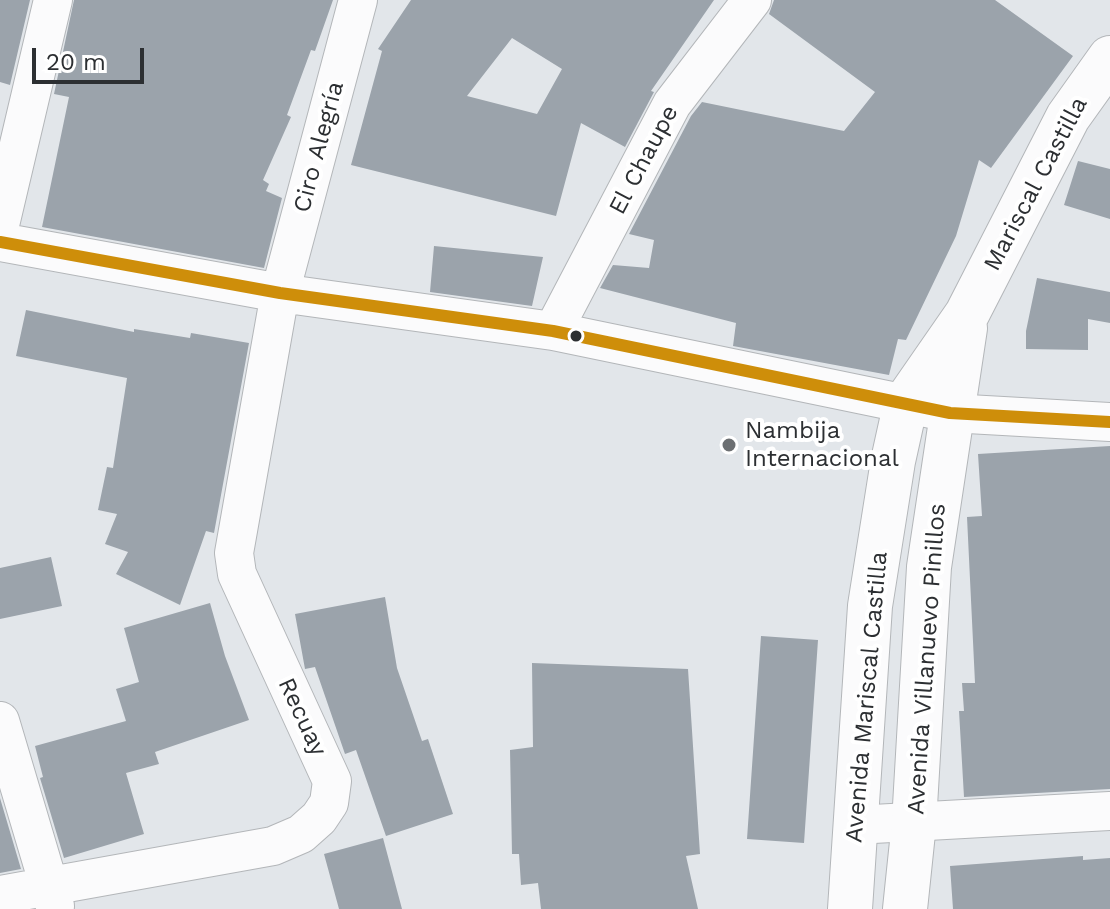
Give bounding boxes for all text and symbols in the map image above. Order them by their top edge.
scale bar [36,32,148,82]
text: 20 m [46,48,106,76]
street label: Ciro Alegría [288,78,350,216]
street label: Mariscal Castilla [978,92,1094,276]
street label: El Chaupe [603,101,685,219]
unlabelled marker [568,328,584,344]
place label: Nambija Internacional [745,417,899,473]
marker: Nambija Internacional [720,436,738,454]
street label: Avenida Villanuevo Pinillos [902,502,952,816]
street label: Avenida Mariscal Castilla [840,550,894,844]
street label: Recuay [271,673,333,761]

